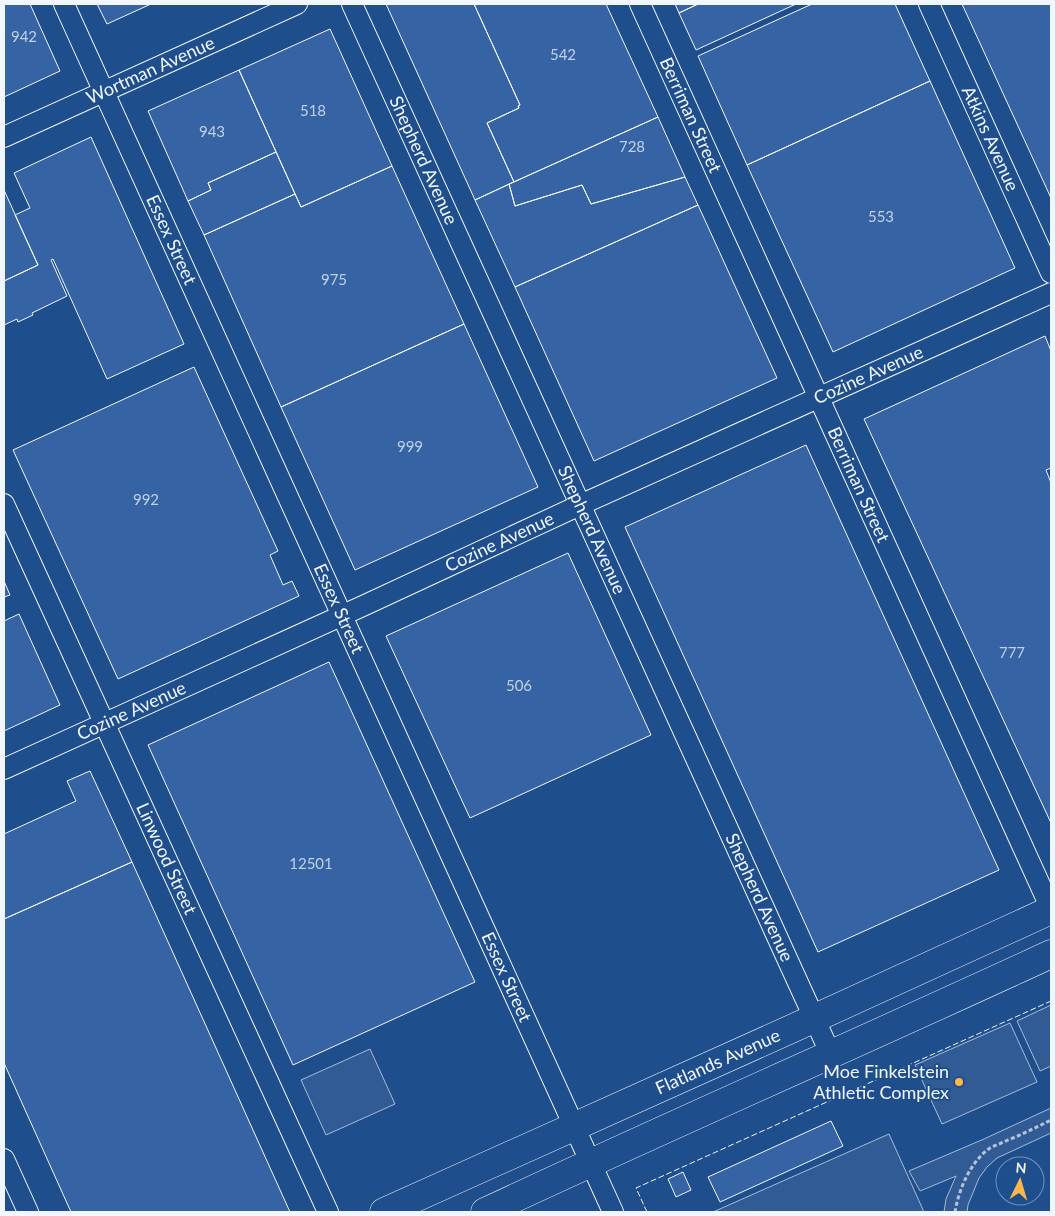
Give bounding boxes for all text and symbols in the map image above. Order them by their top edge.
house number: 942 [11,27,37,45]
street label: Wortman Avenue [83,31,218,108]
house number: 542 [550,45,576,63]
street label: Berriman Street [656,54,727,176]
street label: Atkins Avenue [958,82,1024,194]
street label: Shepherd Avenue [385,92,463,228]
house number: 518 [300,101,326,119]
house number: 943 [199,122,225,140]
house number: 728 [619,137,645,155]
street label: Essex Street [142,191,202,288]
house number: 553 [868,207,894,225]
house number: 975 [321,270,347,288]
street label: Cozine Avenue [810,340,926,408]
street label: Berriman Street [824,423,895,546]
house number: 999 [397,437,423,455]
street label: Shepherd Avenue [554,462,631,597]
house number: 992 [133,490,159,508]
street label: Cozine Avenue [441,507,557,576]
street label: Essex Street [310,560,370,657]
house number: 777 [999,643,1025,661]
street label: Cozine Avenue [73,676,189,745]
house number: 506 [506,676,532,694]
street label: Linwood Street [132,799,202,918]
street label: Shepherd Avenue [721,829,799,965]
house number: 12501 [289,854,333,872]
street label: Essex Street [477,928,537,1026]
street label: Flatlands Avenue [652,1023,783,1099]
place label: Moe Finkelstein Athletic Complex [813,1060,949,1103]
marker: Moe Finkelstein Athletic Complex [953,1076,965,1088]
north arrow [995,1156,1045,1206]
text: N [1015,1159,1027,1176]

